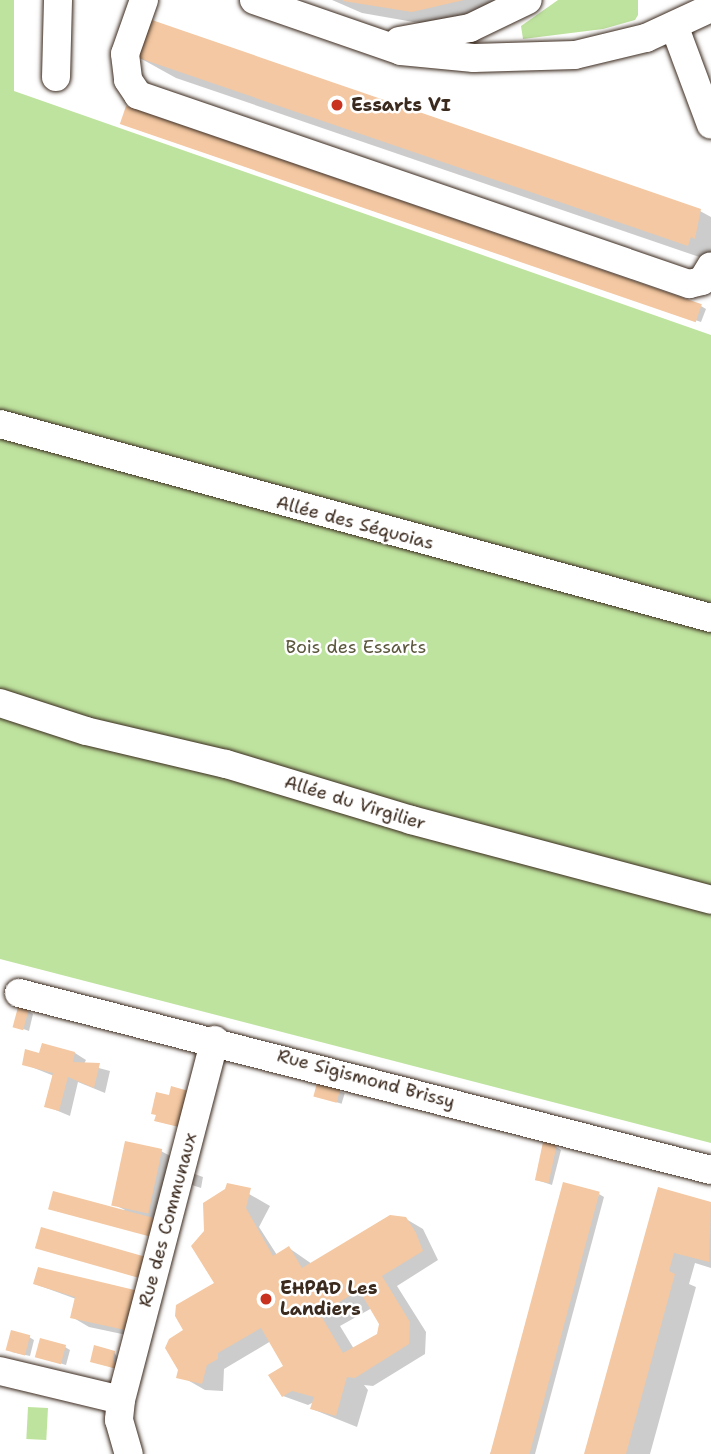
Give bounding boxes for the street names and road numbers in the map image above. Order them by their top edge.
street label: Allée des Séquoias [274,492,436,554]
street label: Allée du Virgilier [282,771,428,835]
street label: Rue Sigismond Brissy [275,1045,457,1113]
street label: Rue des Communaux [134,1131,202,1309]

